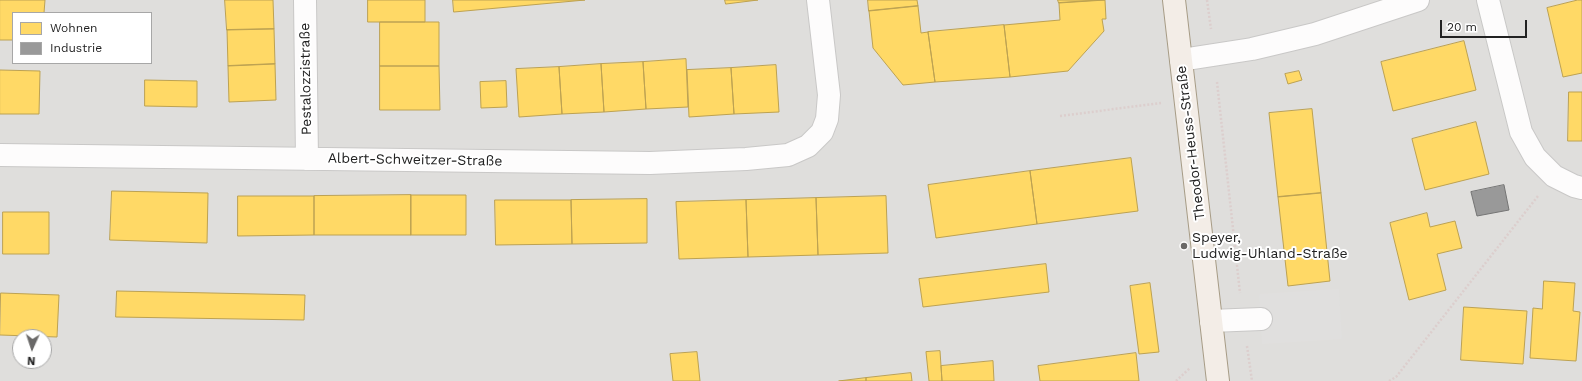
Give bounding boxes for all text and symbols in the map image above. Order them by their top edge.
legend [12,12,152,64]
scale bar [1442,12,1529,38]
text: 20 m [1447,20,1477,34]
text: Wohnen [50,21,98,35]
street label: Pestalozzistraße [297,23,315,135]
text: Industrie [50,41,102,55]
street label: Theodor-Heuss-Straße [1173,65,1209,221]
street label: Albert-Schweitzer-Straße [328,150,502,170]
place label: Speyer, Ludwig-Uhland-Straße [1192,230,1348,262]
marker: Speyer, Ludwig-Uhland-Straße [1179,241,1189,251]
north arrow [12,329,52,369]
text: N [27,354,36,367]

